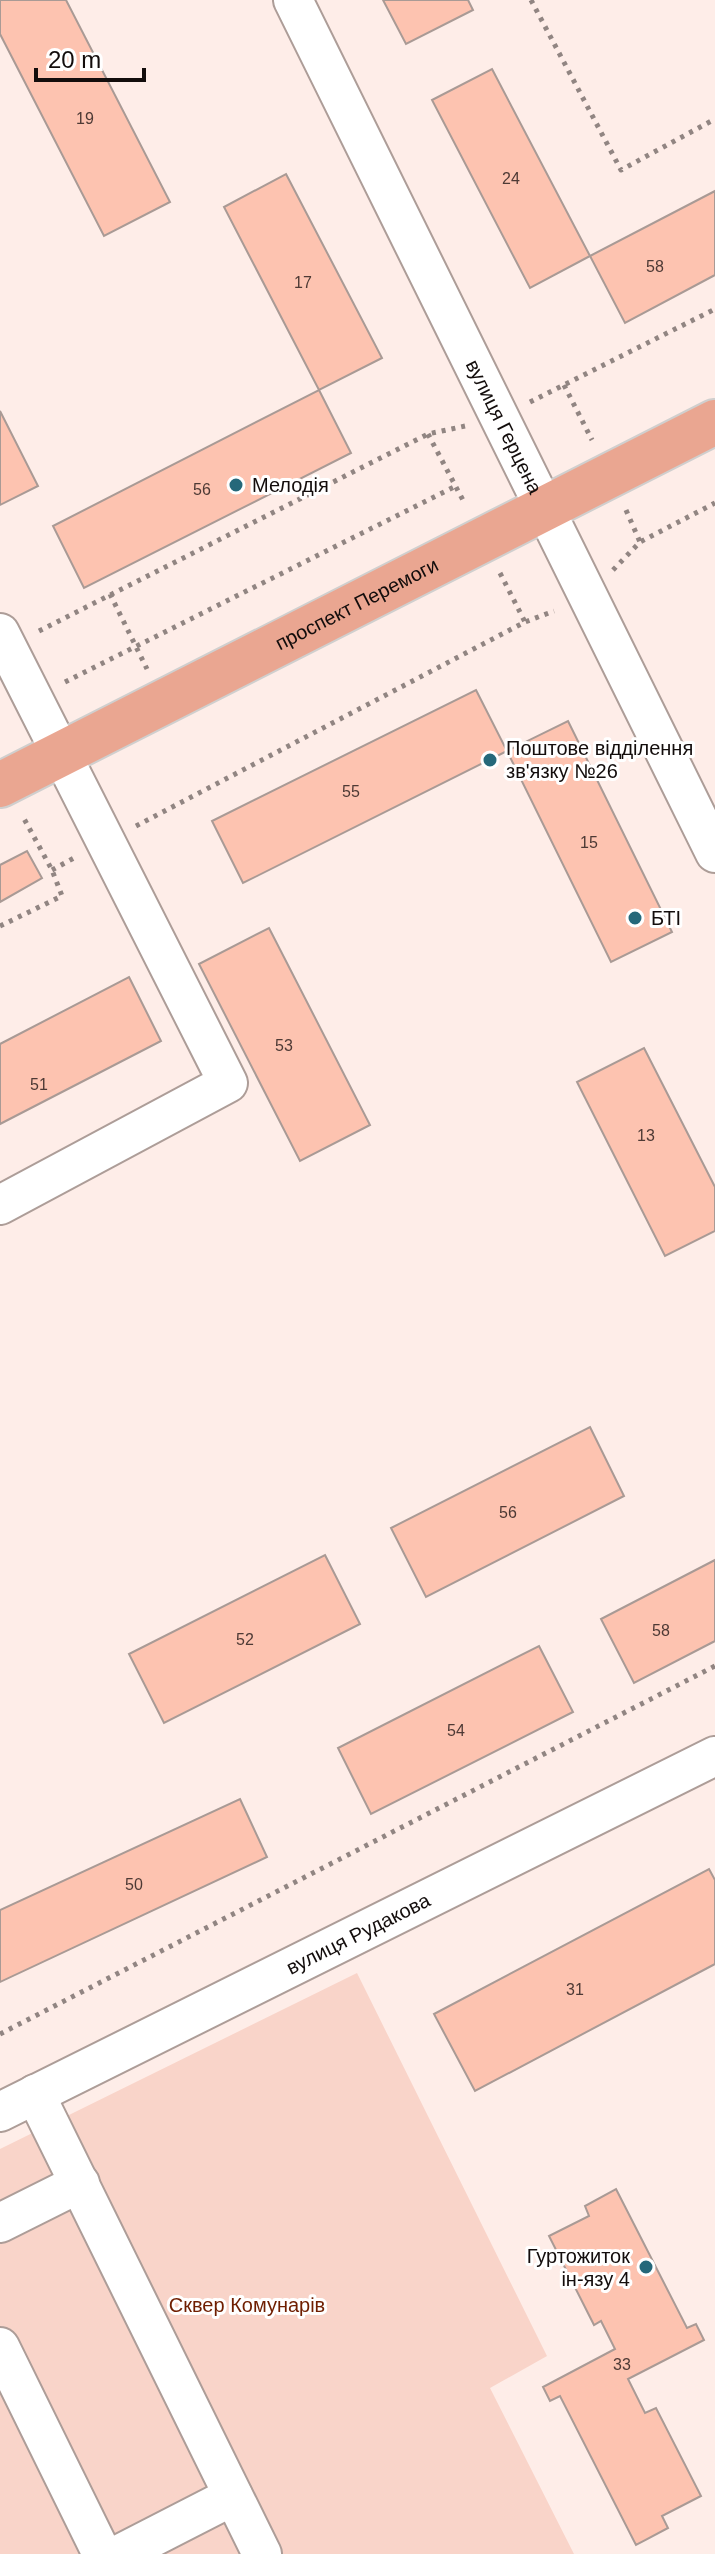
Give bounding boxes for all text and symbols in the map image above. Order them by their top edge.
scale bar [36,32,144,82]
text: 20 m [48,46,101,73]
house number: 19 [76,110,94,127]
house number: 24 [502,170,520,187]
house number: 58 [646,258,664,275]
house number: 17 [294,274,312,291]
street label: вулиця Герцена [462,356,547,498]
place label: Мелодія [252,474,329,496]
marker: Мелодія [227,476,245,494]
house number: 56 [193,481,211,498]
street label: проспект Перемоги [271,553,442,654]
place label: Поштове відділення зв'язку №26 [506,737,693,782]
marker: Поштове відділення зв'язку №26 [481,751,499,769]
house number: 55 [342,783,360,800]
house number: 15 [580,834,598,851]
place label: БТІ [651,907,681,929]
marker: БТІ [626,909,644,927]
house number: 53 [275,1037,293,1054]
house number: 51 [30,1076,48,1093]
house number: 13 [637,1127,655,1144]
house number: 56 [499,1504,517,1521]
house number: 58 [652,1622,670,1639]
house number: 52 [236,1631,254,1648]
house number: 54 [447,1722,465,1739]
house number: 50 [125,1876,143,1893]
street label: вулиця Рудакова [283,1888,434,1979]
house number: 31 [566,1981,584,1998]
place label: Гуртожиток ін-язу 4 [527,2245,630,2290]
marker: Гуртожиток ін-язу 4 [637,2258,655,2276]
park label: Сквер Комунарів [169,2294,325,2316]
house number: 33 [613,2356,631,2373]

